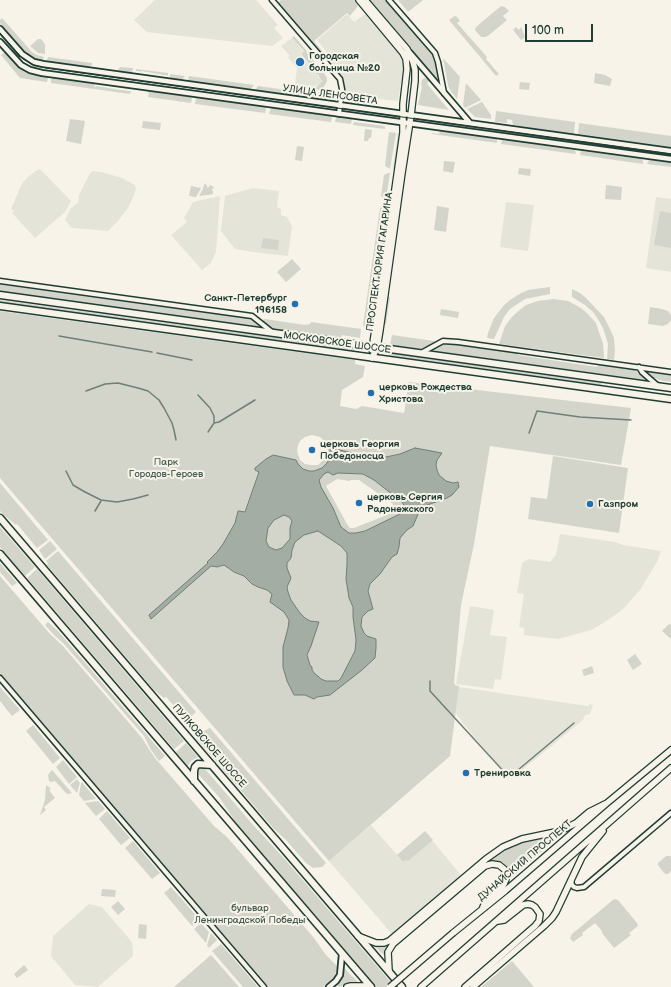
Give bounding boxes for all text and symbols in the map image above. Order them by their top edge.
scale bar [527,16,595,42]
text: 100 m [532,23,564,38]
place label: Городская больница №20 [309,50,380,74]
marker: Городская больница №20 [294,56,306,68]
street label: УЛИЦА ЛЕНСОВЕТА [282,82,378,108]
street label: ПРОСПЕКТ ЮРИЯ ГАГАРИНА [364,192,396,332]
place label: Санкт-Петербург 196158 [204,292,287,316]
marker: Санкт-Петербург 196158 [290,299,300,309]
street label: МОСКОВСКОЕ ШОССЕ [282,330,392,356]
place label: церковь Рождества Христова [379,381,472,404]
marker: церковь Рождества Христова [366,388,376,398]
place label: церковь Георгия Победоносца [320,438,400,462]
marker: церковь Георгия Победоносца [307,445,317,455]
park label: Парк Городов-Героев [129,456,203,480]
place label: церковь Сергия Радонежского [367,491,442,514]
marker: церковь Сергия Радонежского [354,498,364,508]
place label: Газпром [598,498,638,510]
marker: Газпром [585,499,595,509]
street label: ПУЛКОВСКОЕ ШОССЕ [170,702,248,790]
place label: Тренировка [474,767,531,779]
marker: Тренировка [461,768,471,778]
street label: ДУНАЙСКИЙ ПРОСПЕКТ [475,818,575,904]
park label: бульвар Ленинградской Победы [194,902,306,926]

